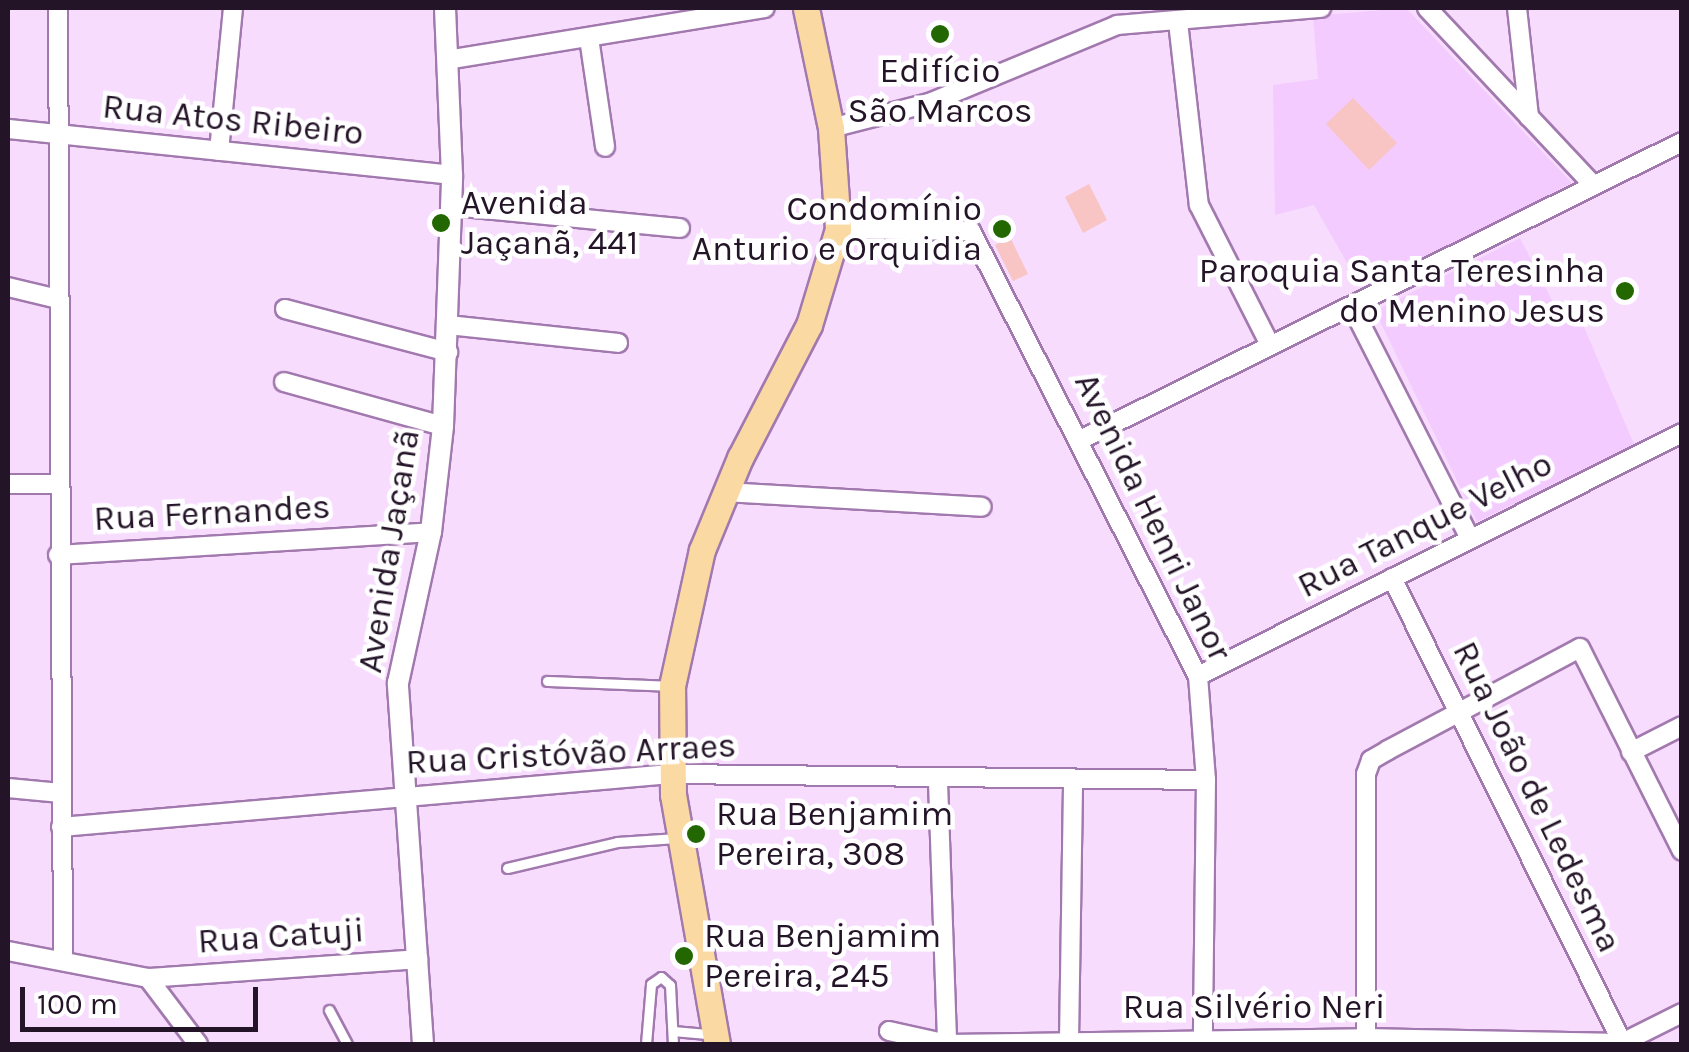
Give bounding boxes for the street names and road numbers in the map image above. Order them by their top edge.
street label: Rua Atos Ribeiro [100,85,366,155]
street label: Avenida Henri Janor [1065,366,1241,668]
street label: Avenida Jaçanã [349,426,429,676]
street label: Rua Tanque Velho [1291,443,1559,607]
street label: Rua Fernandes [93,486,331,540]
street label: Rua João de Ledesma [1443,635,1631,959]
street label: Rua Cristóvão Arraes [405,724,737,784]
street label: Rua Catuji [196,909,366,963]
street label: Rua Silvério Neri [1123,986,1385,1028]

